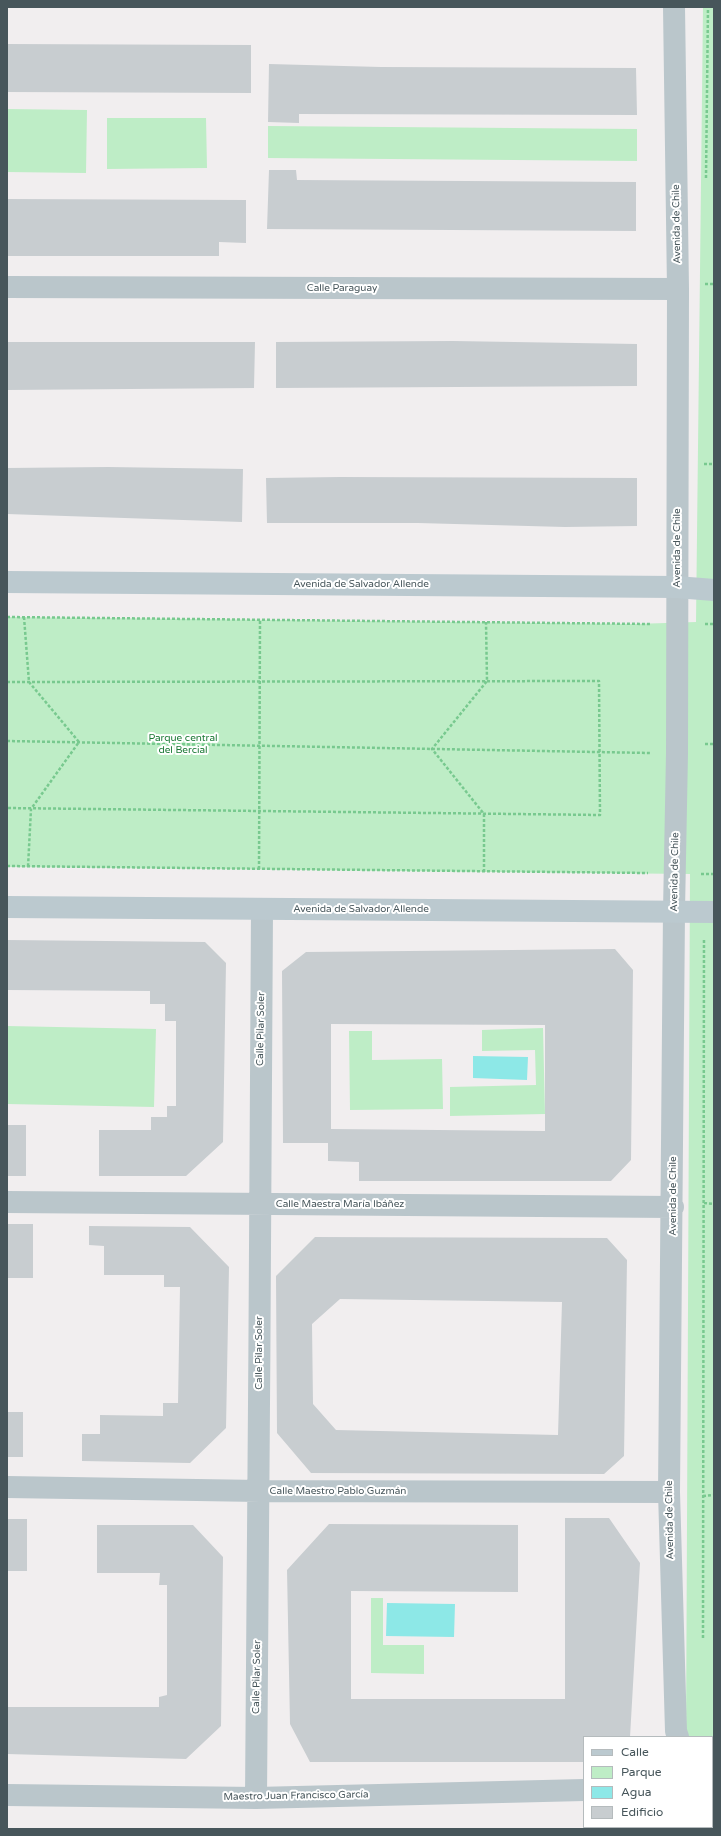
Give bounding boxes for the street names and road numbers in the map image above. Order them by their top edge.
street label: Avenida de Chile [670,184,684,264]
street label: Calle Paraguay [307,282,377,294]
street label: Avenida de Chile [671,508,683,588]
street label: Avenida de Salvador Allende [293,578,429,590]
street label: Avenida de Chile [668,832,682,912]
street label: Avenida de Salvador Allende [293,903,429,915]
street label: Calle Pilar Soler [254,992,268,1066]
street label: Avenida de Chile [667,1156,679,1236]
street label: Calle Maestra María Ibáñez [276,1198,404,1210]
street label: Calle Pilar Soler [253,1316,265,1390]
street label: Avenida de Chile [663,1480,677,1560]
street label: Calle Maestro Pablo Guzmán [270,1485,406,1497]
street label: Calle Pilar Soler [250,1640,264,1714]
street label: Maestro Juan Francisco García [223,1789,369,1803]

